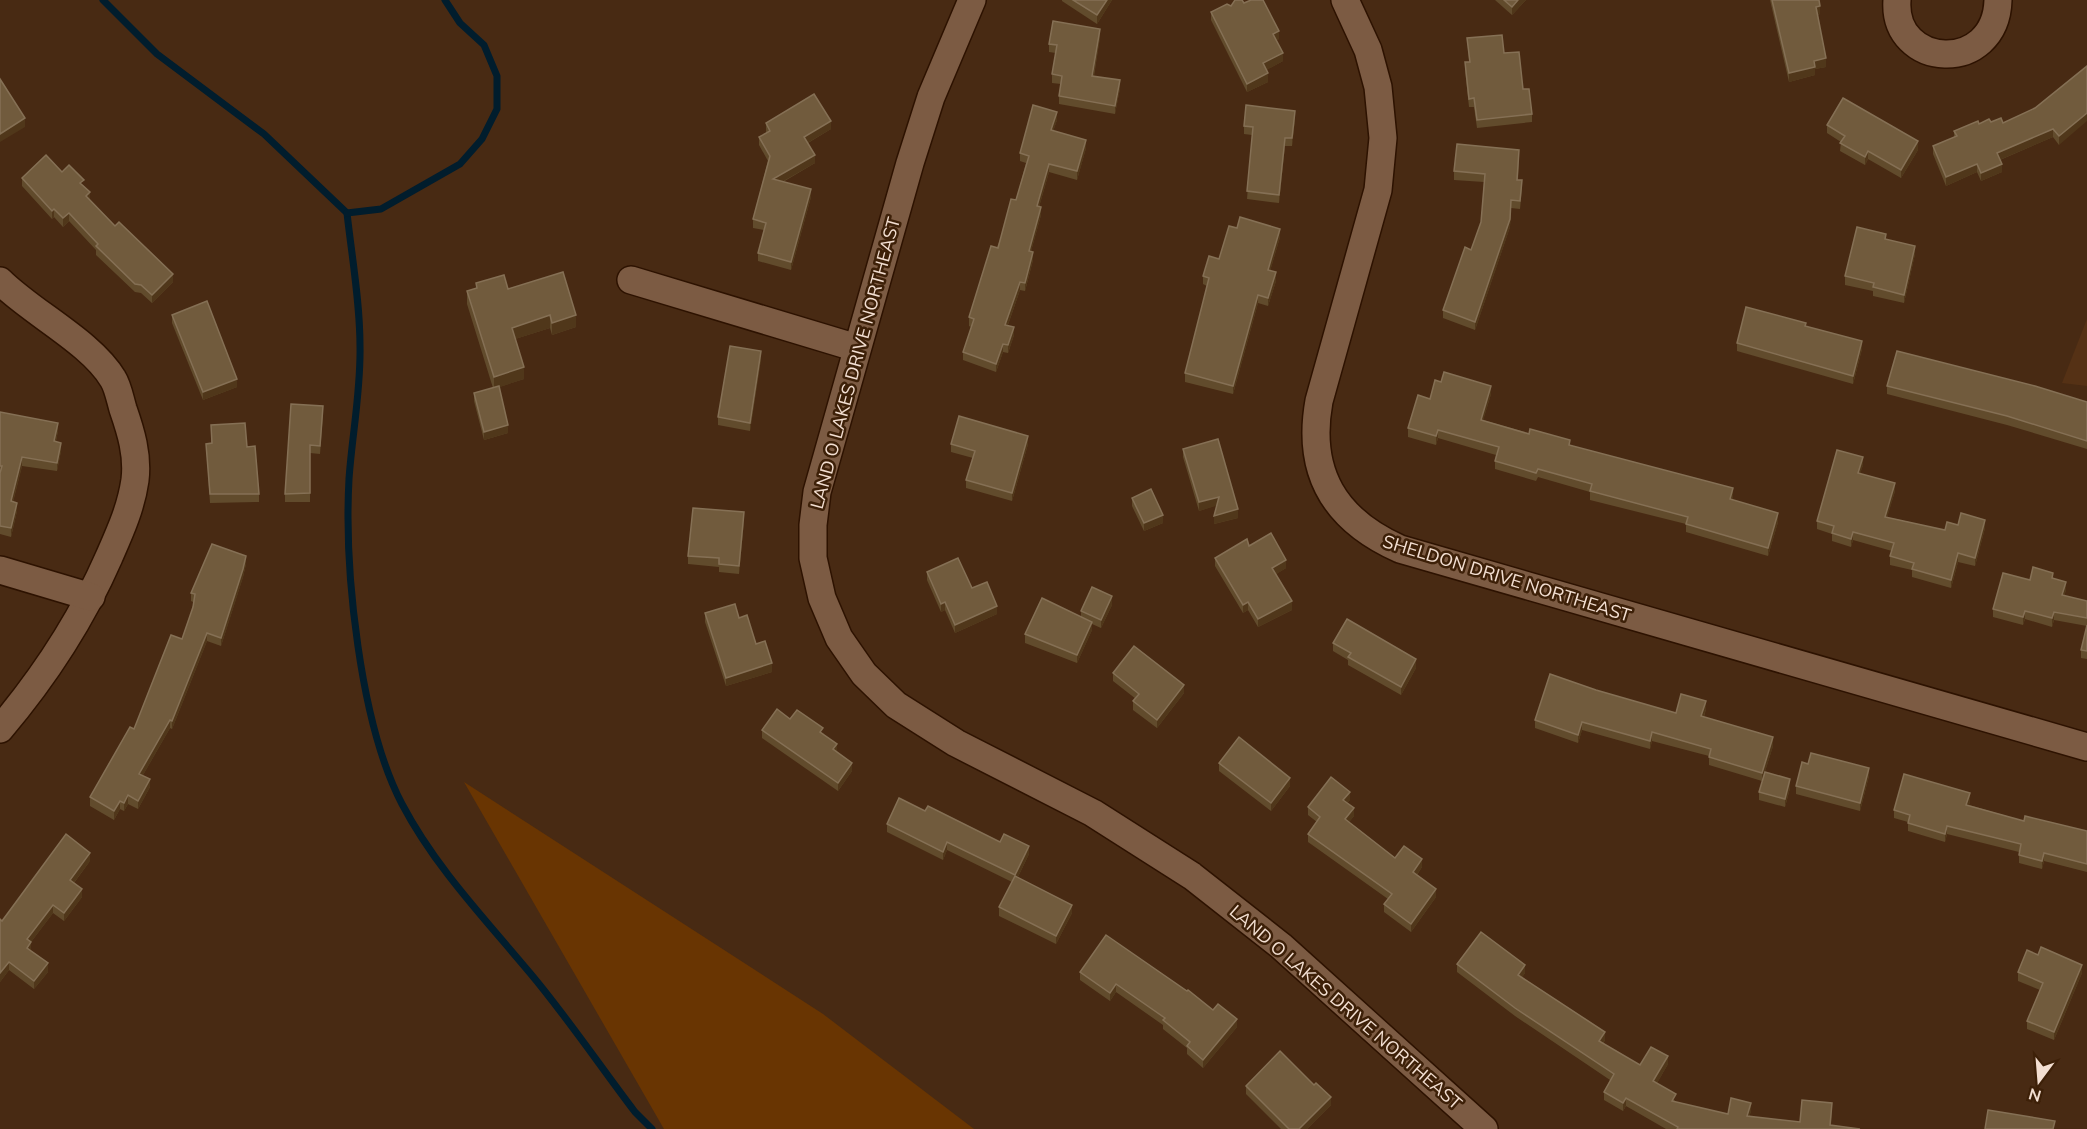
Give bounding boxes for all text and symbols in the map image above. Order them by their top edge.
street label: LAND O LAKES DRIVE NORTHEAST [805,215,905,511]
street label: SHELDON DRIVE NORTHEAST [1380,529,1634,627]
street label: LAND O LAKES DRIVE NORTHEAST [1225,900,1467,1115]
north arrow [2009,1051,2069,1111]
text: N [2026,1084,2043,1107]

